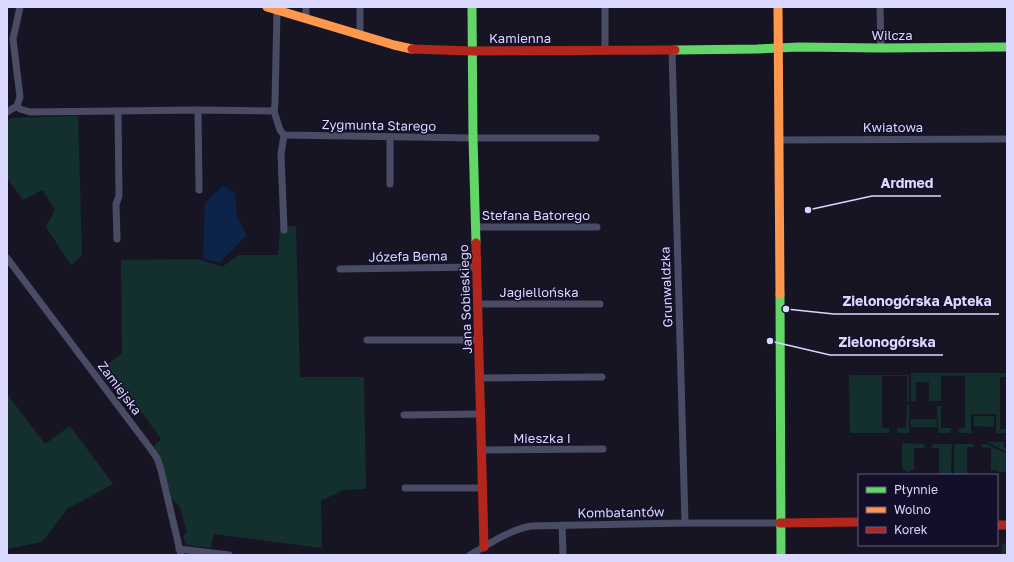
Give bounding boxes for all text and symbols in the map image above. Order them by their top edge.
street label: Wilcza [871,27,913,43]
street label: Kamienna [489,30,551,46]
street label: Zygmunta Starego [322,116,437,134]
street label: Kwiatowa [863,119,923,135]
callout: Ardmed [872,170,941,196]
text: Ardmed [881,174,933,191]
street label: Stefana Batorego [482,207,590,223]
street label: Jana Sobieskiego [455,244,475,354]
street label: Grunwaldzka [657,246,675,328]
street label: Józefa Bema [368,247,448,265]
street label: Jagiellońska [499,284,579,300]
callout: Zielonogórska Apteka [834,288,999,314]
text: Zielonogórska Apteka [842,292,992,309]
callout: Zielonogórska [830,329,943,355]
text: Zielonogórska [838,333,936,350]
street label: Zamiejska [95,358,145,418]
street label: Mieszka I [513,430,571,446]
legend [858,474,998,546]
text: Płynnie [894,482,938,497]
text: Wolno [894,502,931,517]
street label: Kombatantów [577,503,665,521]
text: Korek [894,522,928,537]

